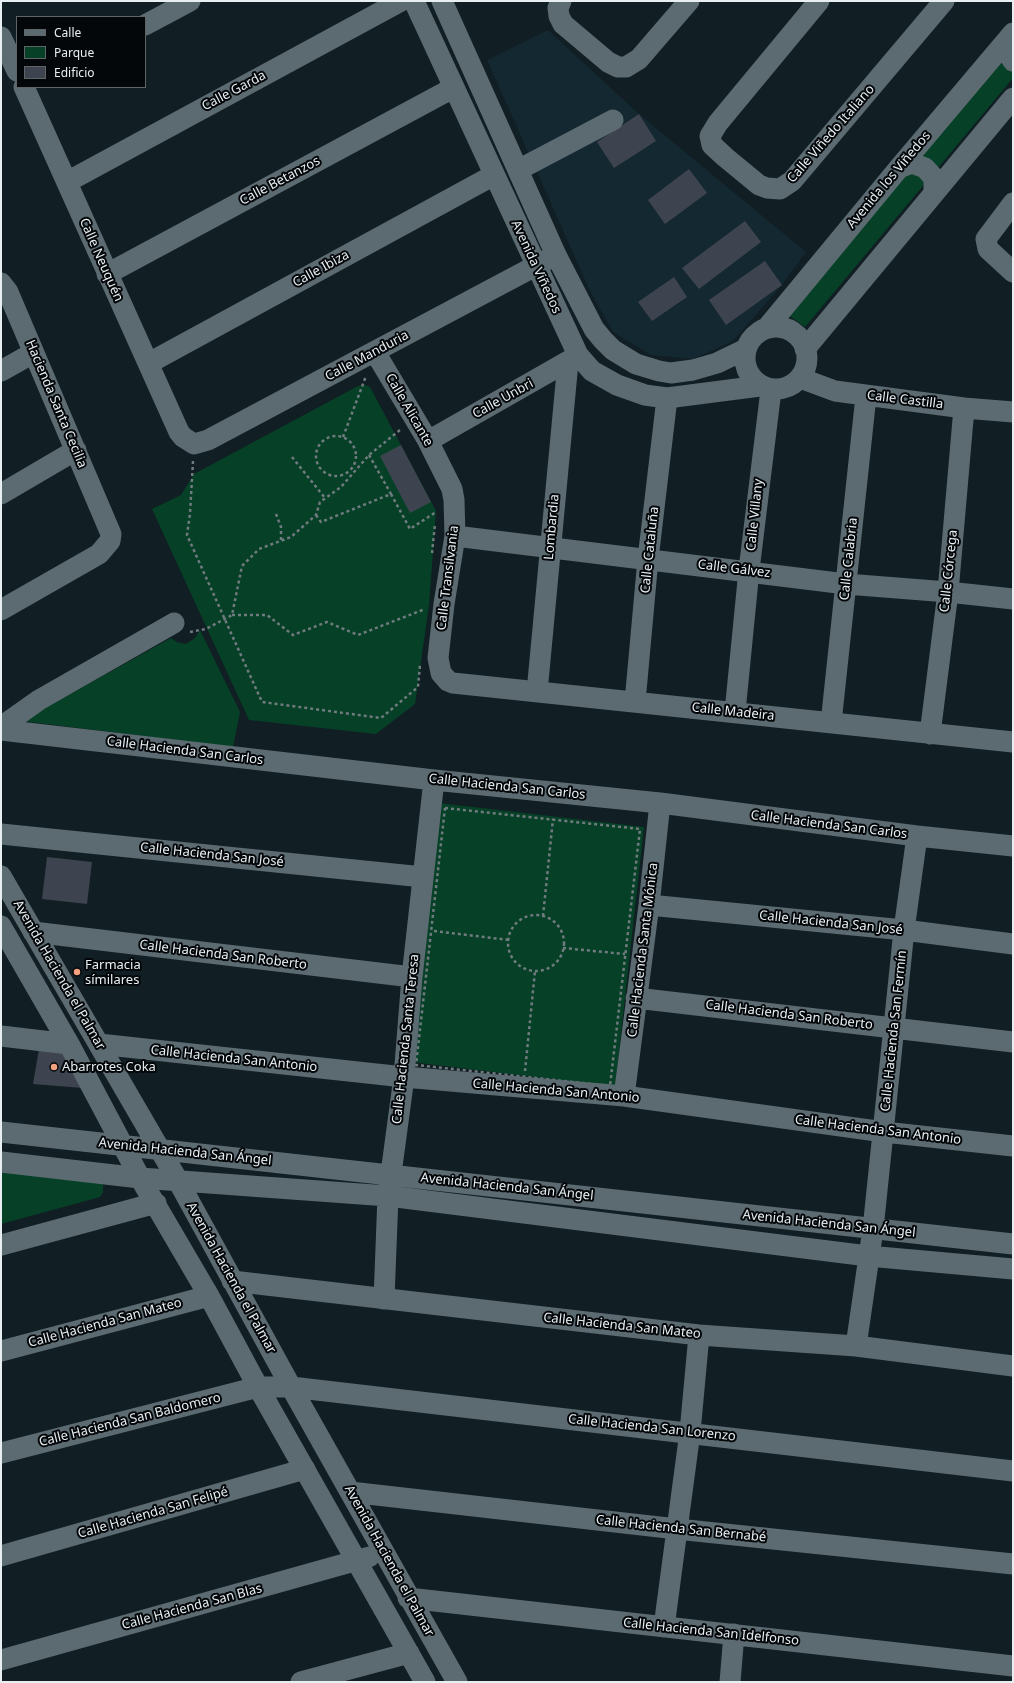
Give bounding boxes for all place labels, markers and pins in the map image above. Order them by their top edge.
place label: Farmacia símilares [85,957,141,988]
marker: Farmacia símilares [72,967,82,977]
place label: Abarrotes Coka [62,1059,156,1075]
marker: Abarrotes Coka [49,1062,59,1072]

